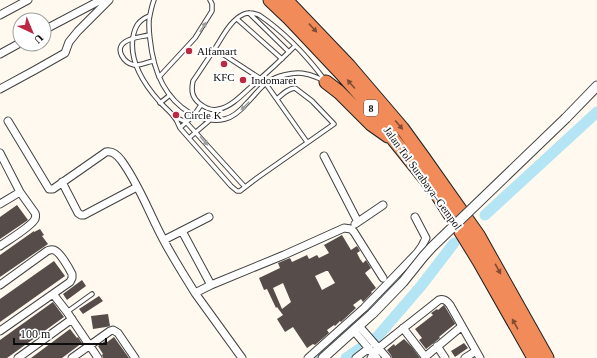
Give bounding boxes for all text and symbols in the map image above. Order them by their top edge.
north arrow [12,12,52,52]
one-way arrow [199,21,206,33]
one-way arrow [308,23,318,33]
text: U [32,32,46,46]
place label: Alfamart [197,45,237,57]
marker: Alfamart [184,46,194,56]
marker: KFC [219,59,229,69]
place label: KFC [213,71,235,83]
place label: Indomaret [251,74,296,86]
marker: Indomaret [238,75,248,85]
one-way arrow [346,79,356,89]
road number: 8 [364,100,378,116]
one-way arrow [240,101,250,111]
place label: Circle K [184,109,222,121]
marker: Circle K [171,110,181,120]
one-way arrow [395,120,403,131]
street label: Jalan Tol Surabaya–Gempol [382,124,464,232]
one-way arrow [199,137,208,146]
one-way arrow [494,263,501,275]
one-way arrow [512,318,518,330]
scale bar [14,320,106,346]
text: 100 m [20,327,51,341]

